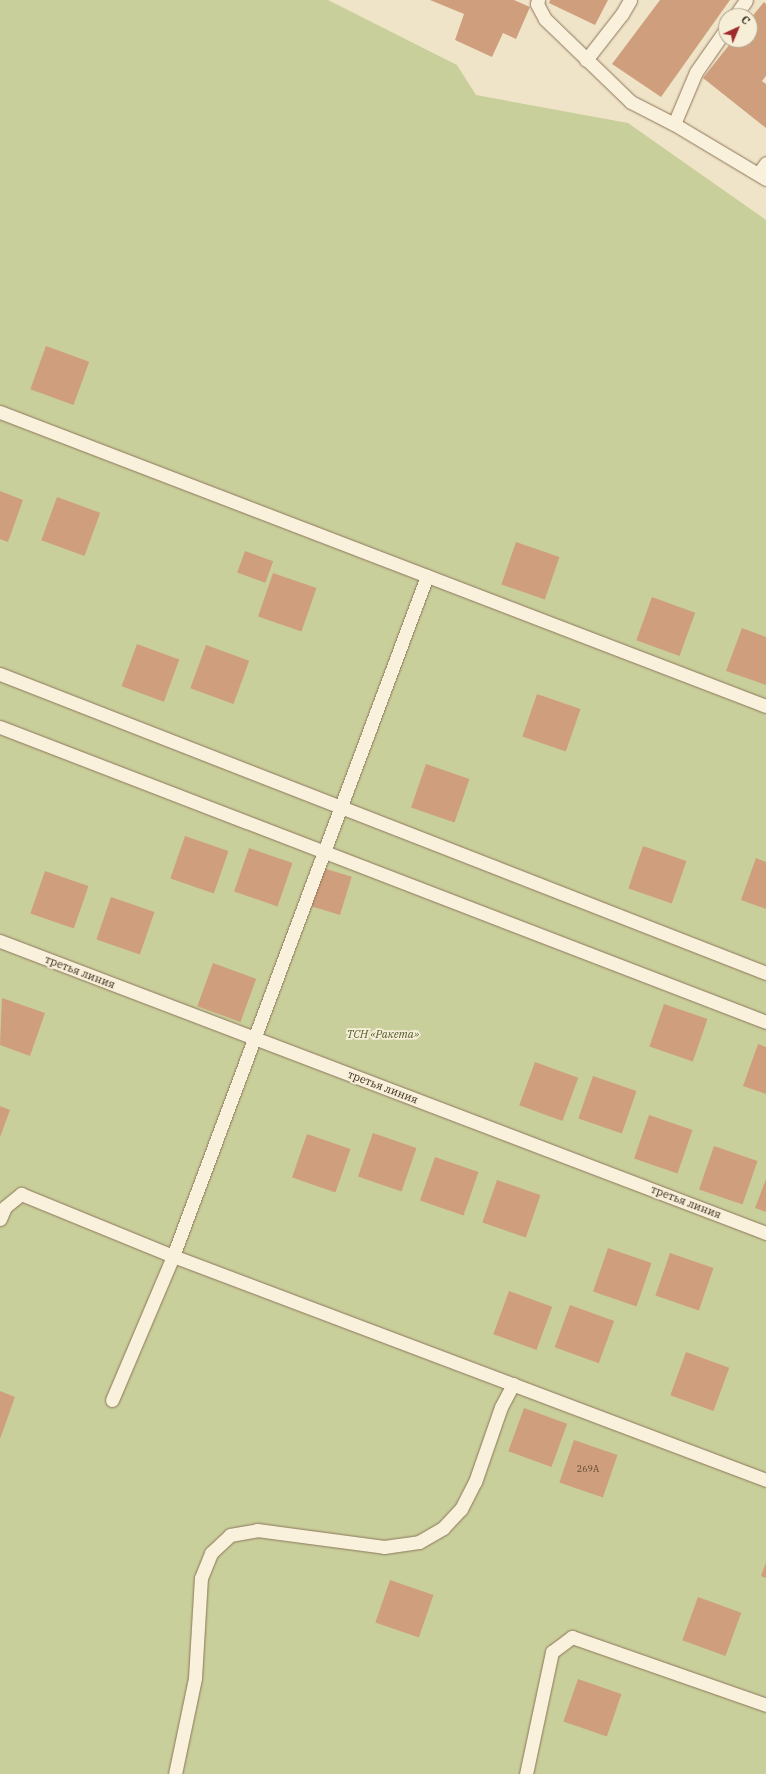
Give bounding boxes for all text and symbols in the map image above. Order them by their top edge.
north arrow [718,8,758,48]
text: С [738,13,753,28]
street label: третья линия [43,953,117,991]
park label: ТСН «Ракета» [347,1027,419,1041]
street label: третья линия [346,1068,420,1106]
street label: третья линия [649,1183,723,1221]
house number: 269А [577,1464,599,1474]

